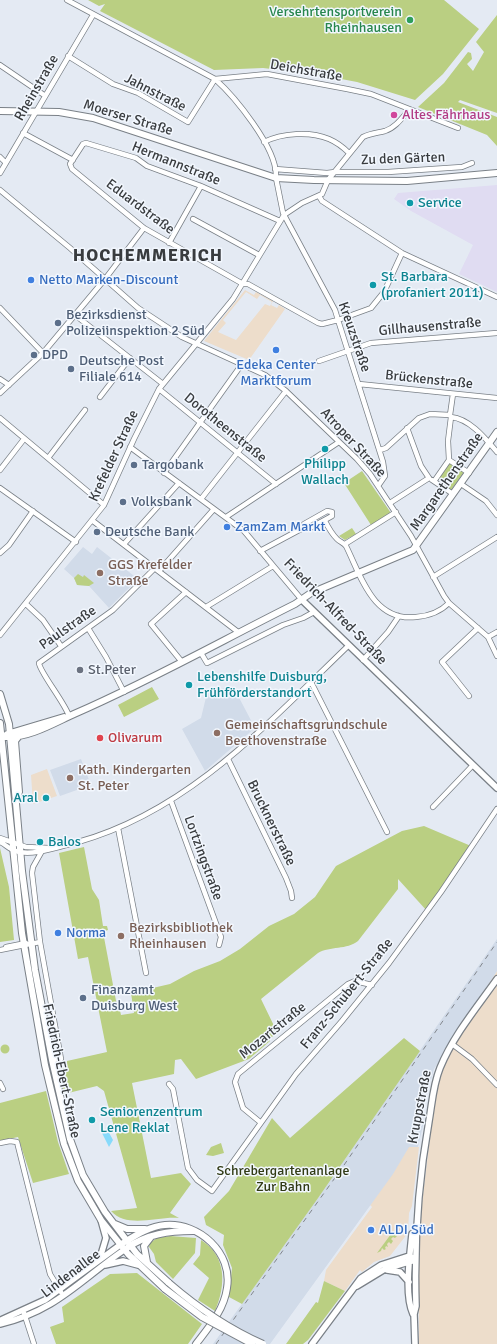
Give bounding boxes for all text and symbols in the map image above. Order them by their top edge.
place label: Versehrtensportverein Rheinhausen [269,4,402,36]
marker: Versehrtensportverein Rheinhausen [405,15,415,25]
street label: Rheinstraße [11,52,63,124]
street label: Deichstraße [269,56,343,86]
street label: Jahnstraße [121,70,189,116]
street label: Moerser Straße [81,96,175,140]
place label: Altes Fährhaus [402,107,490,123]
marker: Altes Fährhaus [389,110,399,120]
street label: Hermannstraße [129,139,223,189]
street label: Zu den Gärten [361,149,445,169]
street label: Eduardstraße [102,176,178,238]
place label: Service [418,195,462,211]
marker: Service [405,198,415,208]
district label: HOCHEMMERICH [73,245,223,267]
place label: St. Barbara (profaniert 2011) [381,269,484,302]
place label: Netto Marken-Discount [39,272,178,288]
marker: Netto Marken-Discount [26,275,36,285]
marker: St. Barbara (profaniert 2011) [368,280,378,290]
street label: Kreuzstraße [334,300,374,374]
place label: Bezirksdienst Polizeiinspektion 2 Süd [66,307,205,340]
street label: Gillhausenstraße [378,314,482,340]
marker: Bezirksdienst Polizeiinspektion 2 Süd [53,318,63,328]
marker: Edeka Center Marktforum [271,345,281,355]
place label: DPD [42,347,68,363]
marker: DPD [29,350,39,360]
place label: Deutsche Post Filiale 614 [79,353,164,386]
place label: Edeka Center Marktforum [236,357,316,390]
marker: Deutsche Post Filiale 614 [66,364,76,374]
street label: Brückenstraße [384,367,474,393]
street label: Dorotheenstraße [180,390,270,466]
street label: Atroper Straße [317,405,389,481]
street label: Krefelder Straße [85,408,143,504]
street label: Margarethenstraße [407,430,487,534]
marker: Philipp Wallach [320,444,330,454]
place label: Philipp Wallach [301,456,349,488]
place label: Targobank [142,457,204,473]
marker: Targobank [129,460,139,470]
place label: Volksbank [131,494,192,510]
marker: Volksbank [118,497,128,507]
place label: ZamZam Markt [235,519,325,535]
marker: ZamZam Markt [222,522,232,532]
place label: Deutsche Bank [105,524,194,540]
marker: Deutsche Bank [92,527,102,537]
street label: Friedrich-Alfred-Straße [280,555,390,669]
place label: GGS Krefelder Straße [108,557,192,590]
marker: GGS Krefelder Straße [95,568,105,578]
street label: Paulstraße [36,602,100,654]
place label: St.Peter [88,662,136,678]
marker: St.Peter [75,665,85,675]
place label: Lebenshilfe Duisburg, Frühförderstandort [197,669,327,702]
marker: Lebenshilfe Duisburg, Frühförderstandort [184,680,194,690]
place label: Gemeinschaftsgrundschule Beethovenstraße [225,717,388,750]
marker: Gemeinschaftsgrundschule Beethovenstraße [212,728,222,738]
place label: Olivarum [108,730,162,746]
marker: Olivarum [95,733,105,743]
place label: Kath. Kindergarten St. Peter [78,762,191,794]
marker: Kath. Kindergarten St. Peter [65,773,75,783]
street label: Brucknerstraße [243,777,299,869]
place label: Aral [13,790,38,806]
marker: Aral [41,793,51,803]
street label: Lortzingstraße [180,813,226,903]
place label: Balos [48,834,81,850]
marker: Balos [35,837,45,847]
place label: Bezirksbibliothek Rheinhausen [129,920,233,952]
place label: Norma [66,925,106,941]
marker: Norma [53,928,63,938]
marker: Bezirksbibliothek Rheinhausen [116,931,126,941]
street label: Franz-Schubert-Straße [297,935,397,1053]
place label: Finanzamt Duisburg West [91,982,178,1014]
marker: Finanzamt Duisburg West [78,993,88,1003]
street label: Mozartstraße [236,999,310,1063]
street label: Friedrich-Ebert-Straße [39,1002,83,1140]
street label: Kruppstraße [405,1069,435,1145]
place label: Seniorenzentrum Lene Reklat [100,1104,203,1136]
marker: Seniorenzentrum Lene Reklat [87,1115,97,1125]
park label: Schrebergartenanlage Zur Bahn [217,1163,349,1196]
place label: ALDI Süd [379,1222,434,1238]
marker: ALDI Süd [366,1225,376,1235]
street label: Lindenallee [38,1246,104,1302]

